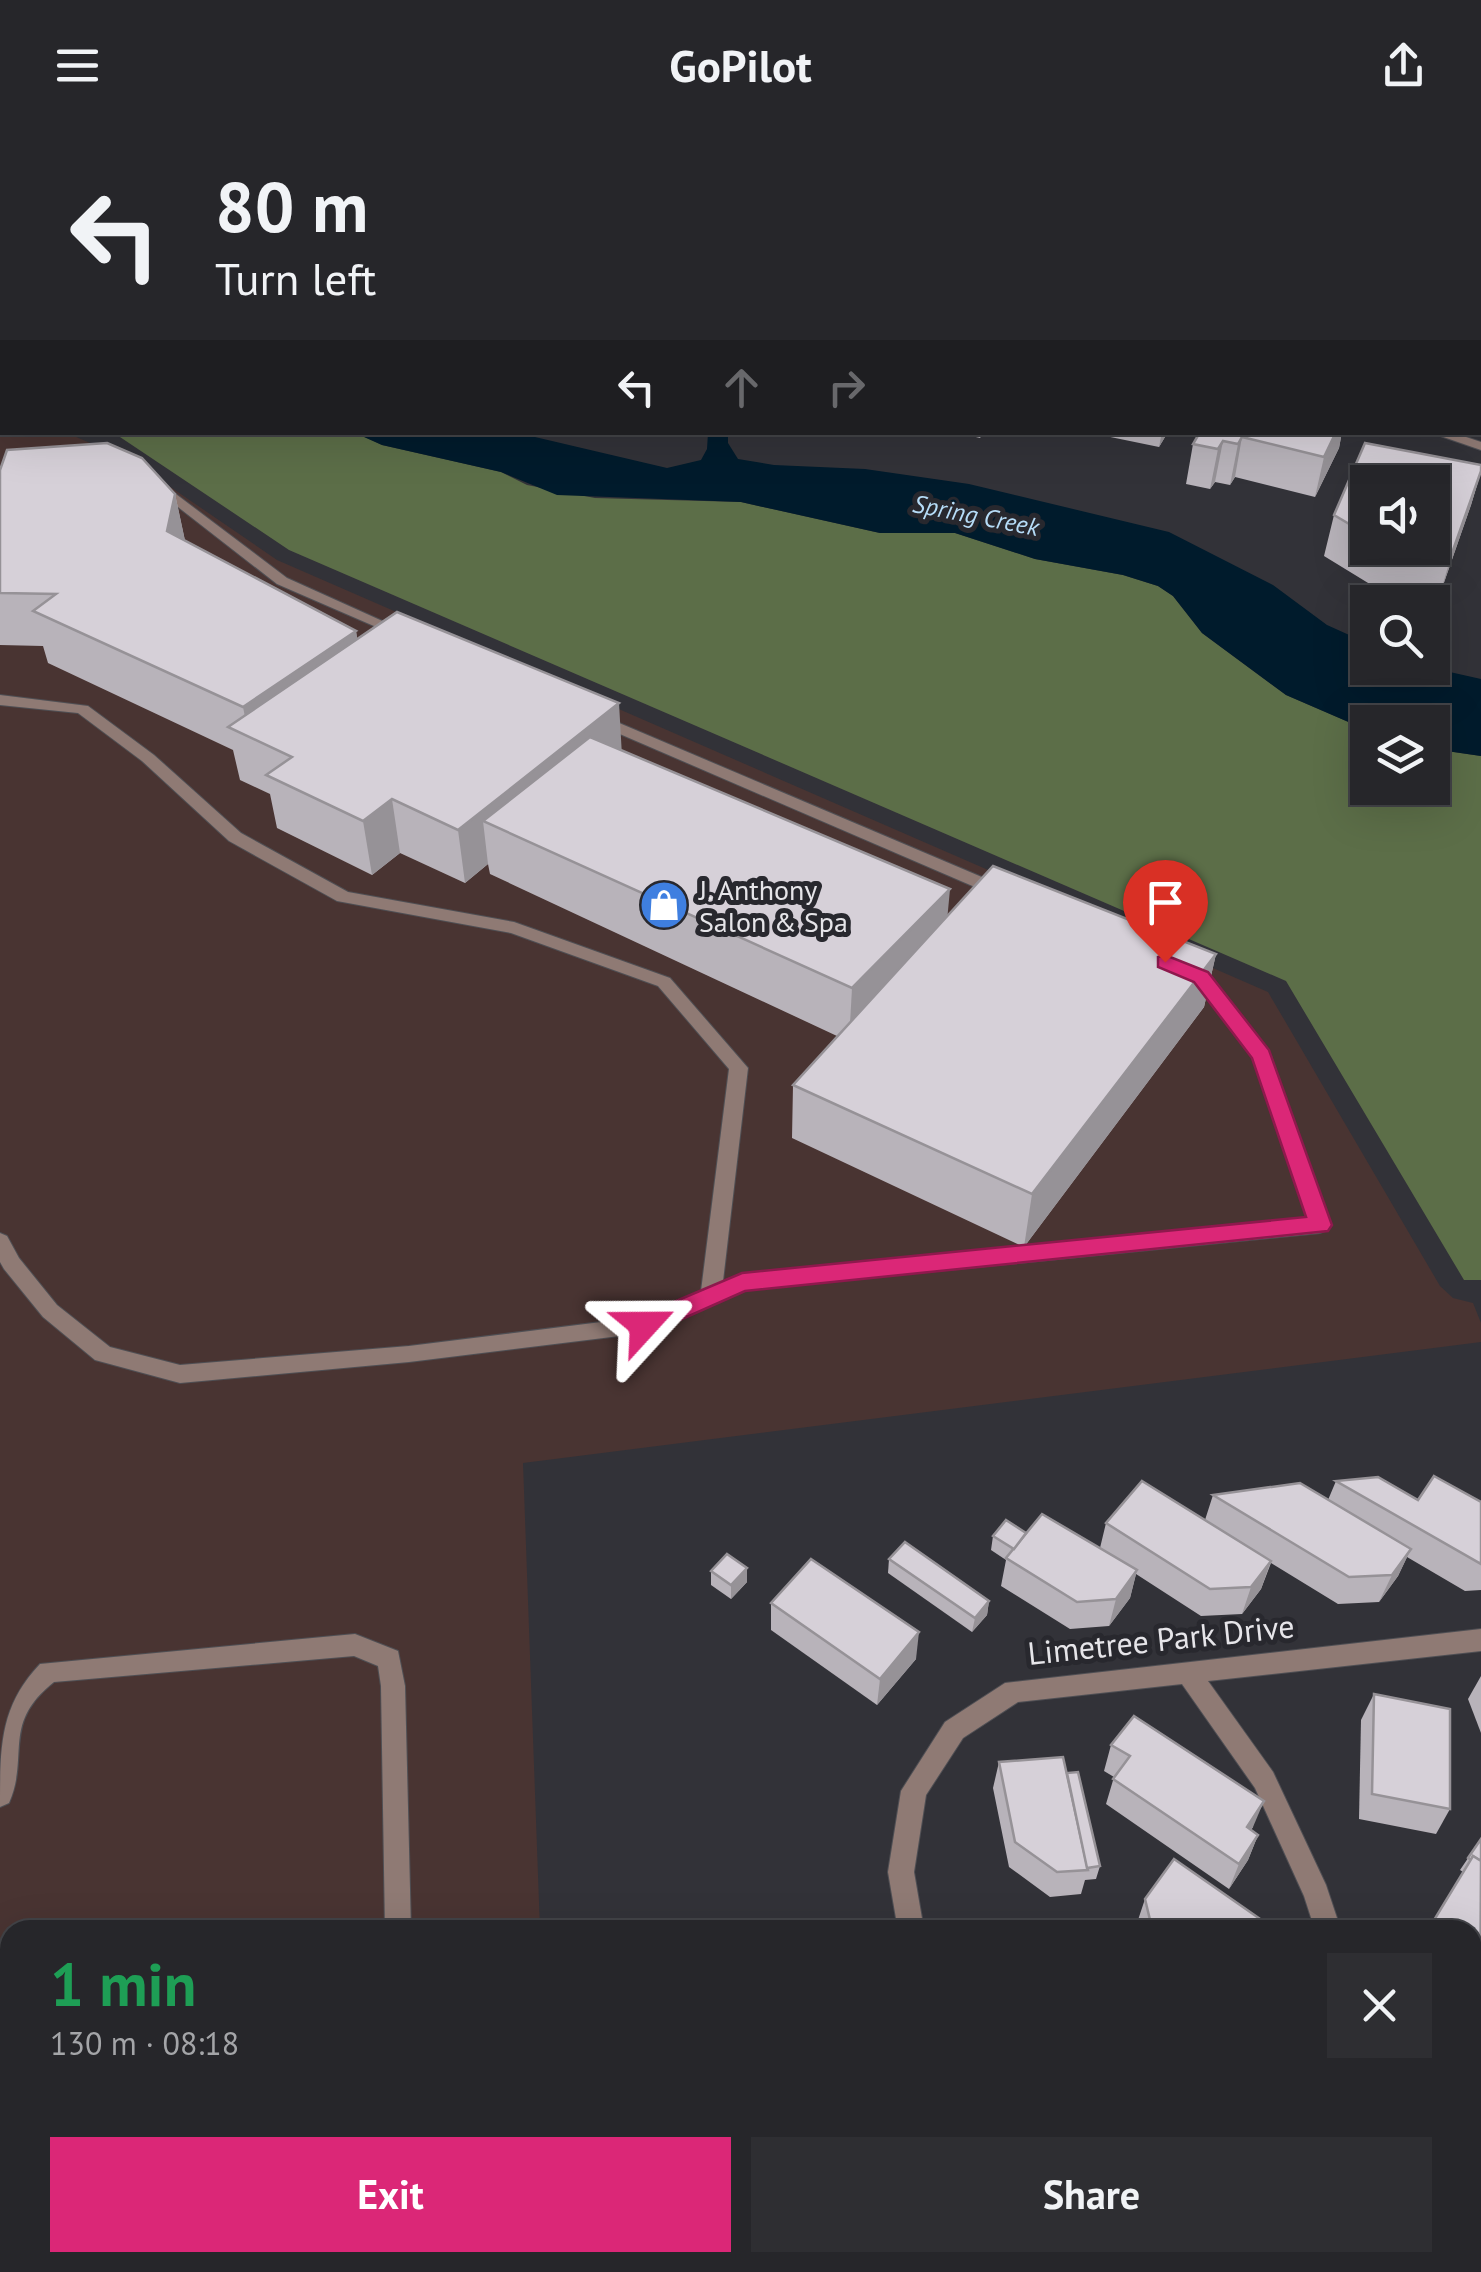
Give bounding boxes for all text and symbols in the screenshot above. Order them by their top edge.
text: GoPilot [669,36,812,94]
icon: menu [50,38,105,93]
icon: share [1376,38,1431,93]
text: 80 m [215,161,368,251]
icon: left [50,170,180,300]
text: Turn left [215,249,376,307]
icon: left [609,360,664,415]
icon: ahead [714,360,769,415]
icon: right [819,360,874,415]
map controls [1350,465,1450,805]
button: sound [1350,465,1450,565]
water label: Spring Creek [910,487,1043,543]
button: search [1350,585,1450,685]
button: layers [1350,705,1450,805]
pin [1123,860,1208,963]
place label: J. Anthony Salon & Spa [698,871,848,940]
icon: arrive [1138,875,1193,930]
shop icon: J. Anthony Salon & Spa [638,879,690,931]
position arrow [592,1273,696,1377]
street label: Limetree Park Drive [1026,1604,1296,1674]
text: 1 min [50,1945,196,2023]
button: close [1327,1953,1432,2058]
text: 130 m · 08:18 [50,2022,239,2064]
button: Exit [50,2137,731,2252]
button: Share [751,2137,1432,2252]

